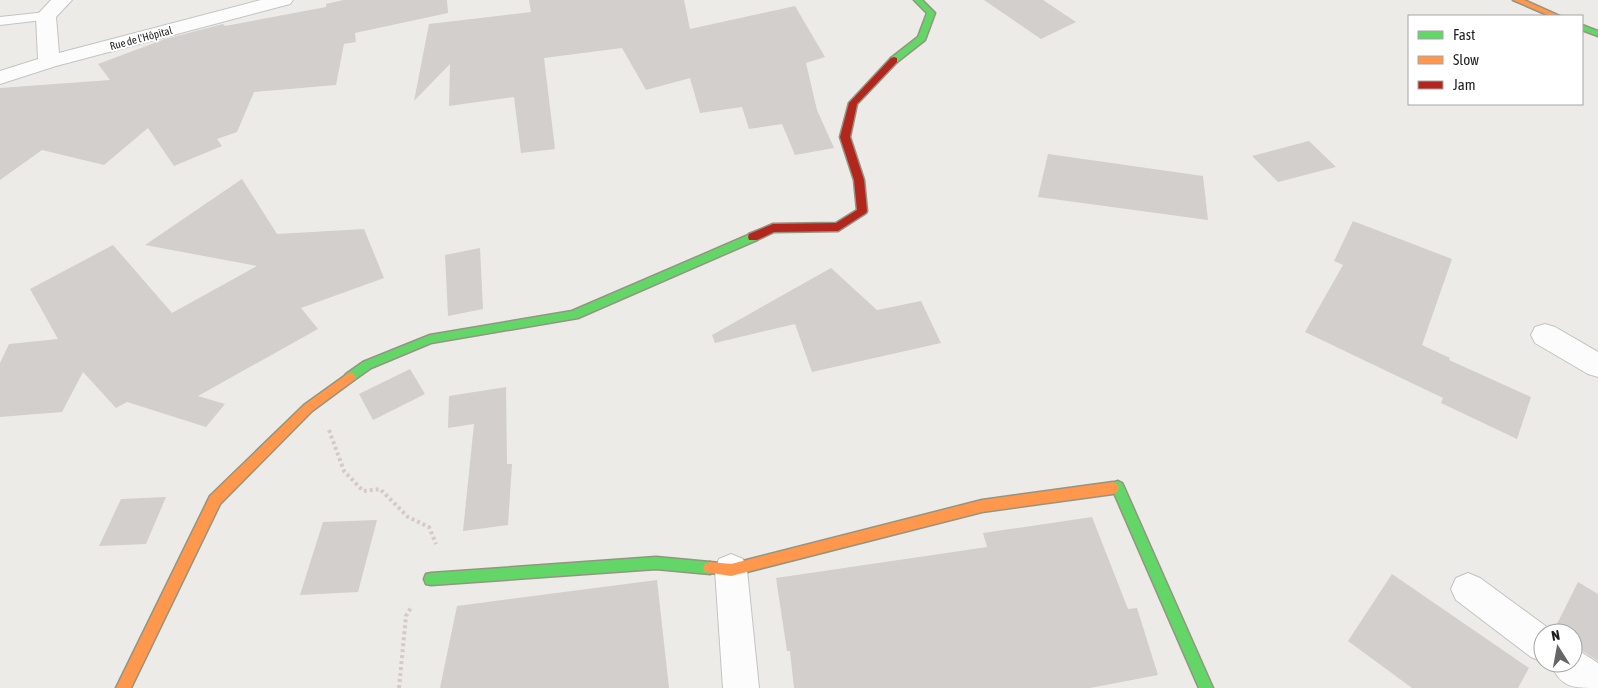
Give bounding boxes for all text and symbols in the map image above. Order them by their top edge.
legend [1408,15,1583,105]
street label: Rue de l'Hôpital [108,24,174,52]
text: Fast [1453,26,1475,43]
text: Slow [1453,51,1479,68]
text: Jam [1453,76,1476,93]
north arrow [1533,623,1583,673]
text: N [1550,627,1561,644]

